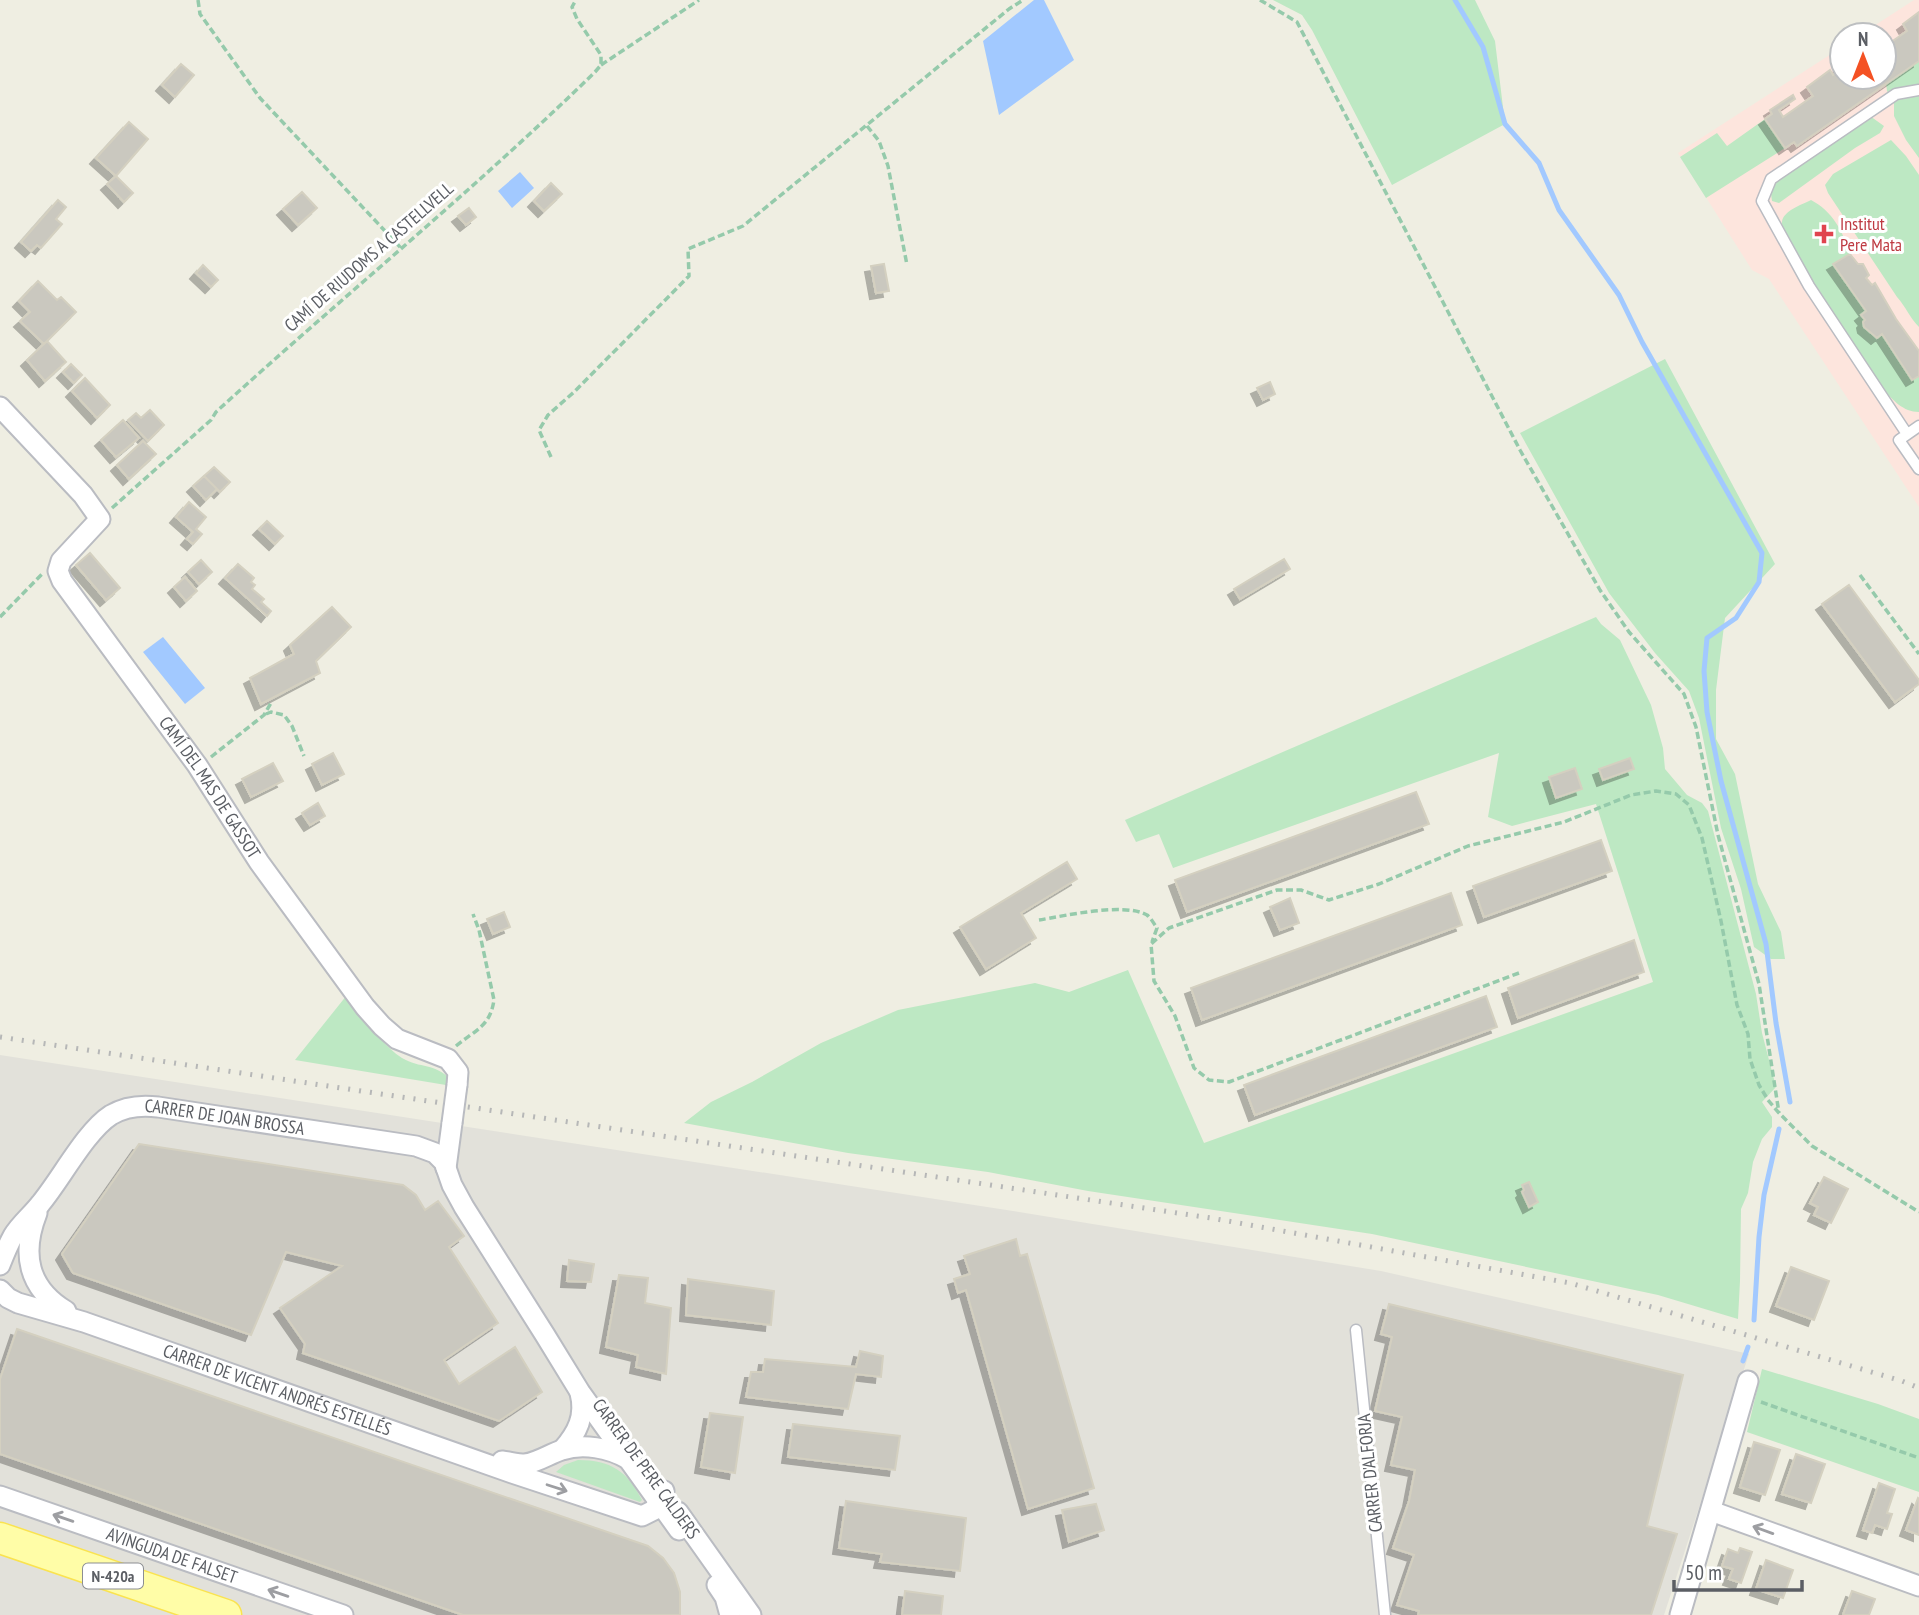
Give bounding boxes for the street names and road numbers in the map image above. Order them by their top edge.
street label: CAMÍ DE RIUDOMS A CASTELLVELL [279,177,458,336]
street label: CAMÍ DEL MAS DE GASSOT [154,712,266,863]
street label: CARRER DE JOAN BROSSA [144,1094,307,1140]
street label: CARRER DE VICENT ANDRÉS ESTELLÉS [160,1339,395,1441]
street label: CARRER DE PERE CALDERS [588,1394,705,1544]
street label: CARRER D'ALFORJA [1352,1412,1387,1533]
street label: AVINGUDA DE FALSET [104,1522,241,1589]
road number: N-420a [83,1564,143,1588]

